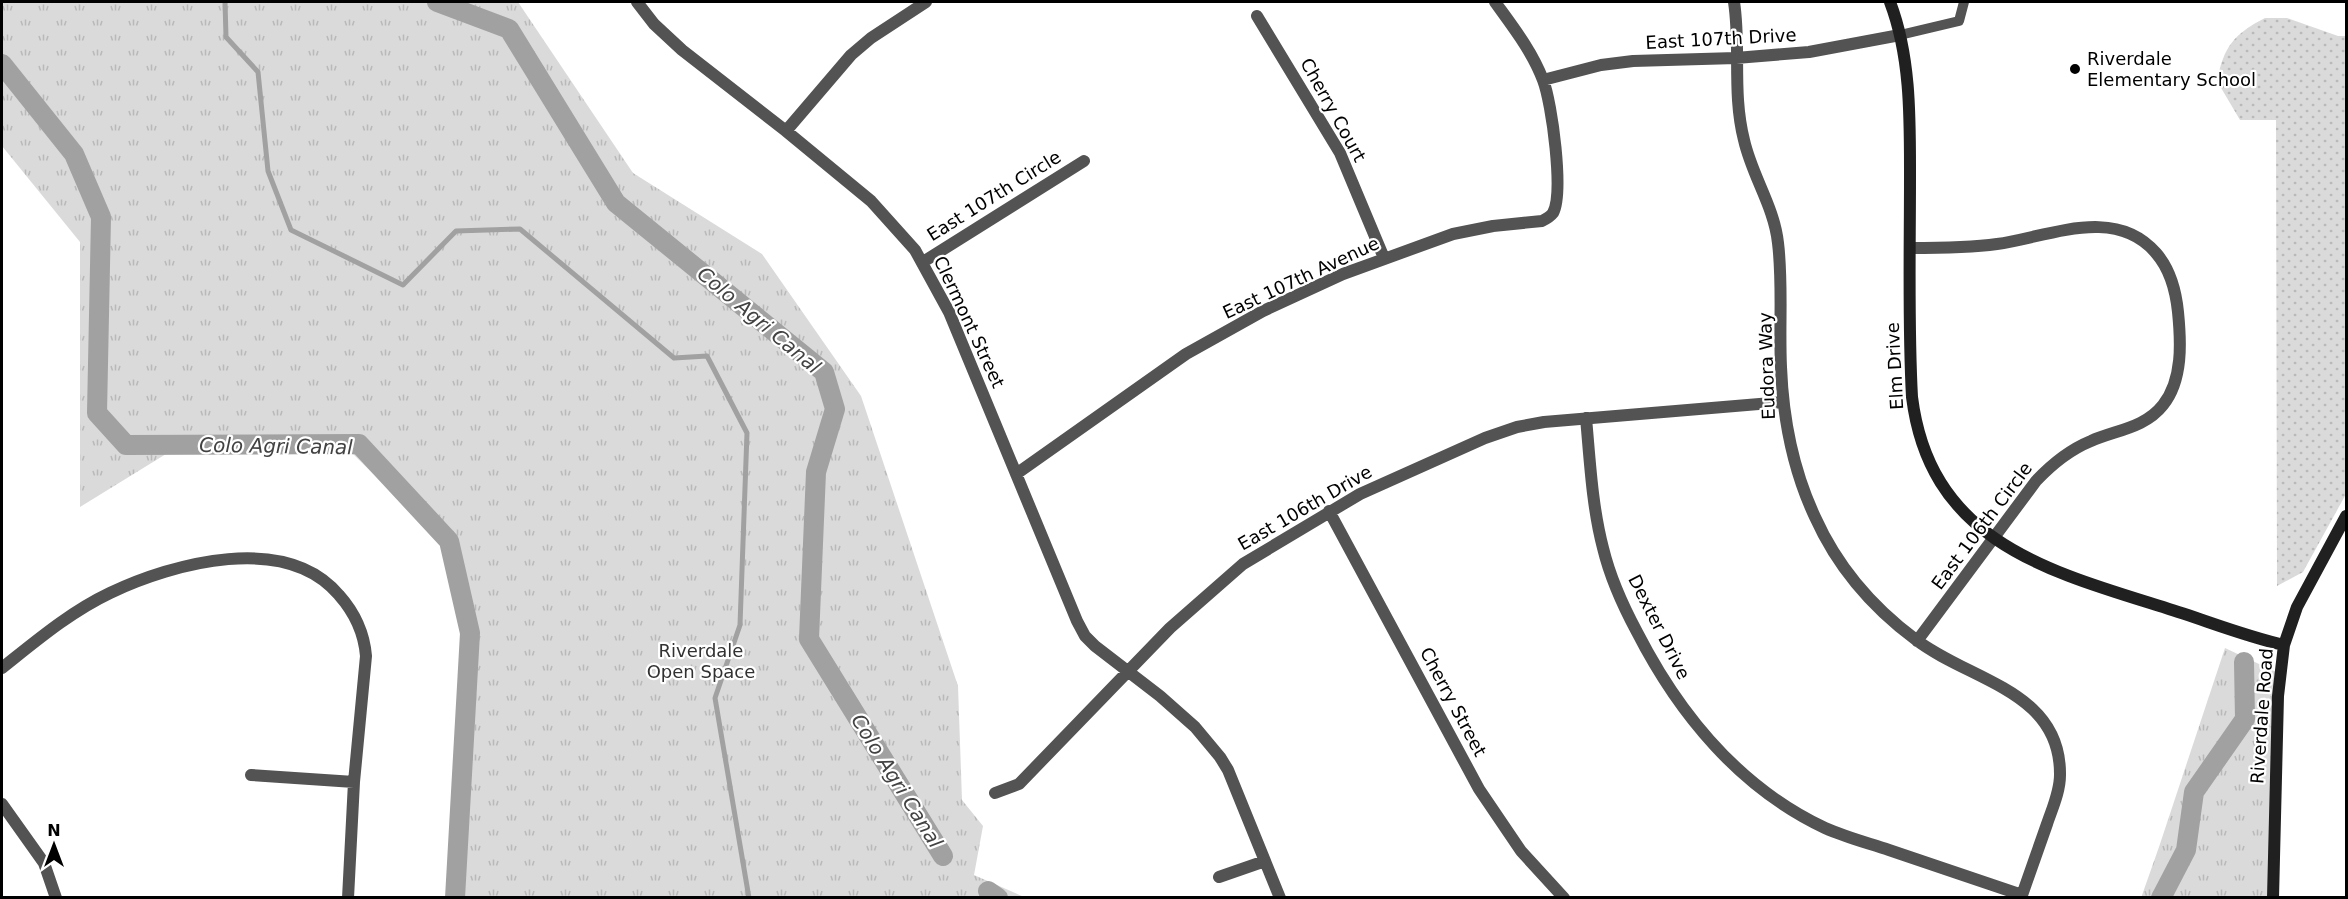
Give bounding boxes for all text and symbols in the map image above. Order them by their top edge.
street label: East 107th Drive [1645,24,1797,53]
place label: Riverdale Elementary School [2087,48,2256,90]
street label: Cherry Court [1296,54,1371,165]
marker: Riverdale Elementary School [2068,62,2082,76]
street label: East 107th Circle [923,146,1064,245]
street label: East 107th Avenue [1219,232,1382,323]
street label: Clermont Street [930,252,1009,391]
water label: Colo Agri Canal [692,261,826,379]
street label: Eudora Way [1754,311,1779,420]
street label: Elm Drive [1882,322,1907,410]
water label: Colo Agri Canal [199,433,353,459]
street label: East 106th Circle [1927,458,2036,593]
street label: East 106th Drive [1234,461,1375,554]
street label: Dexter Drive [1624,571,1695,683]
park label: Riverdale Open Space [647,640,755,682]
street label: Cherry Street [1416,644,1491,760]
street label: Riverdale Road [2246,648,2277,784]
water label: Colo Agri Canal [846,710,948,853]
north arrow [24,815,84,875]
text: N [47,821,61,840]

